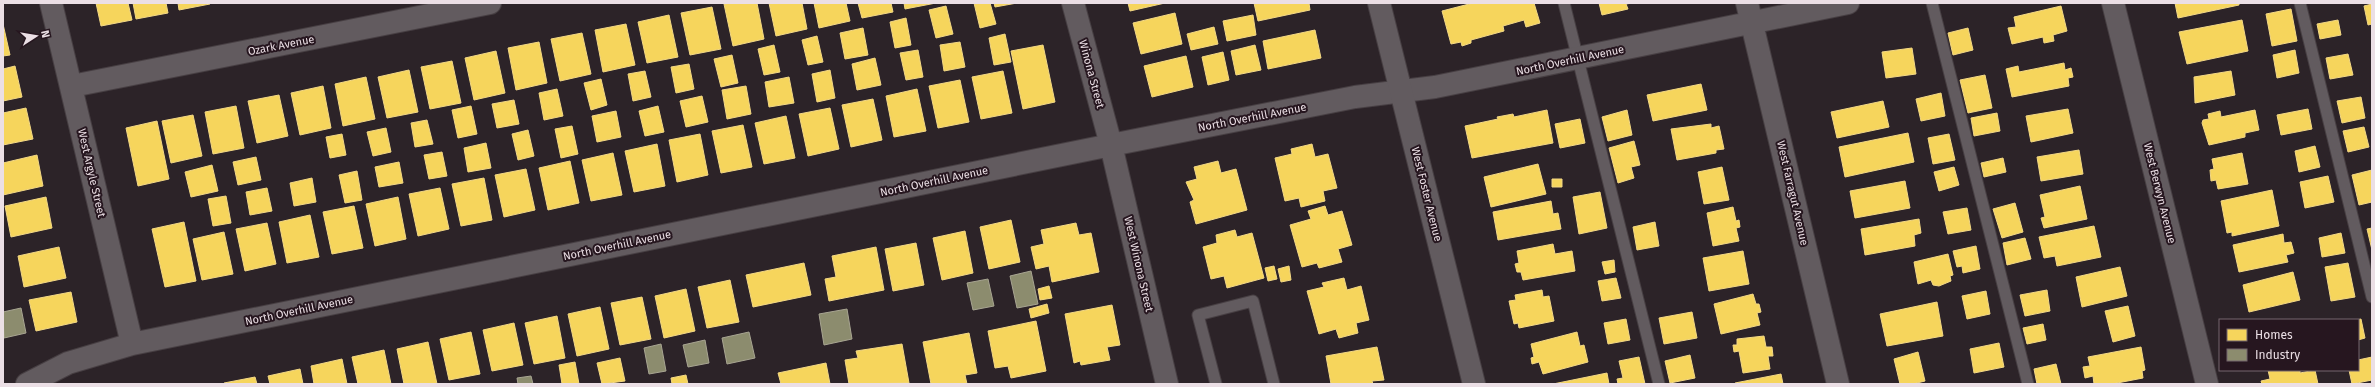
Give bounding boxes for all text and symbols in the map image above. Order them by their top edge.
north arrow [16,16,56,56]
text: N [38,29,52,39]
street label: Ozark Avenue [247,33,315,58]
street label: Winona Street [1076,39,1107,110]
street label: North Overhill Avenue [1515,43,1625,78]
street label: North Overhill Avenue [1197,101,1307,134]
street label: West Argyle Street [75,128,108,219]
street label: West Farragut Avenue [1774,139,1811,247]
street label: West Berwyn Avenue [2141,142,2178,245]
street label: West Foster Avenue [1408,145,1445,243]
street label: North Overhill Avenue [879,164,989,199]
street label: West Winona Street [1121,215,1156,313]
street label: North Overhill Avenue [562,228,672,263]
street label: North Overhill Avenue [244,293,354,328]
legend [2219,319,2359,371]
text: Homes [2255,328,2293,342]
text: Industry [2255,348,2300,362]

